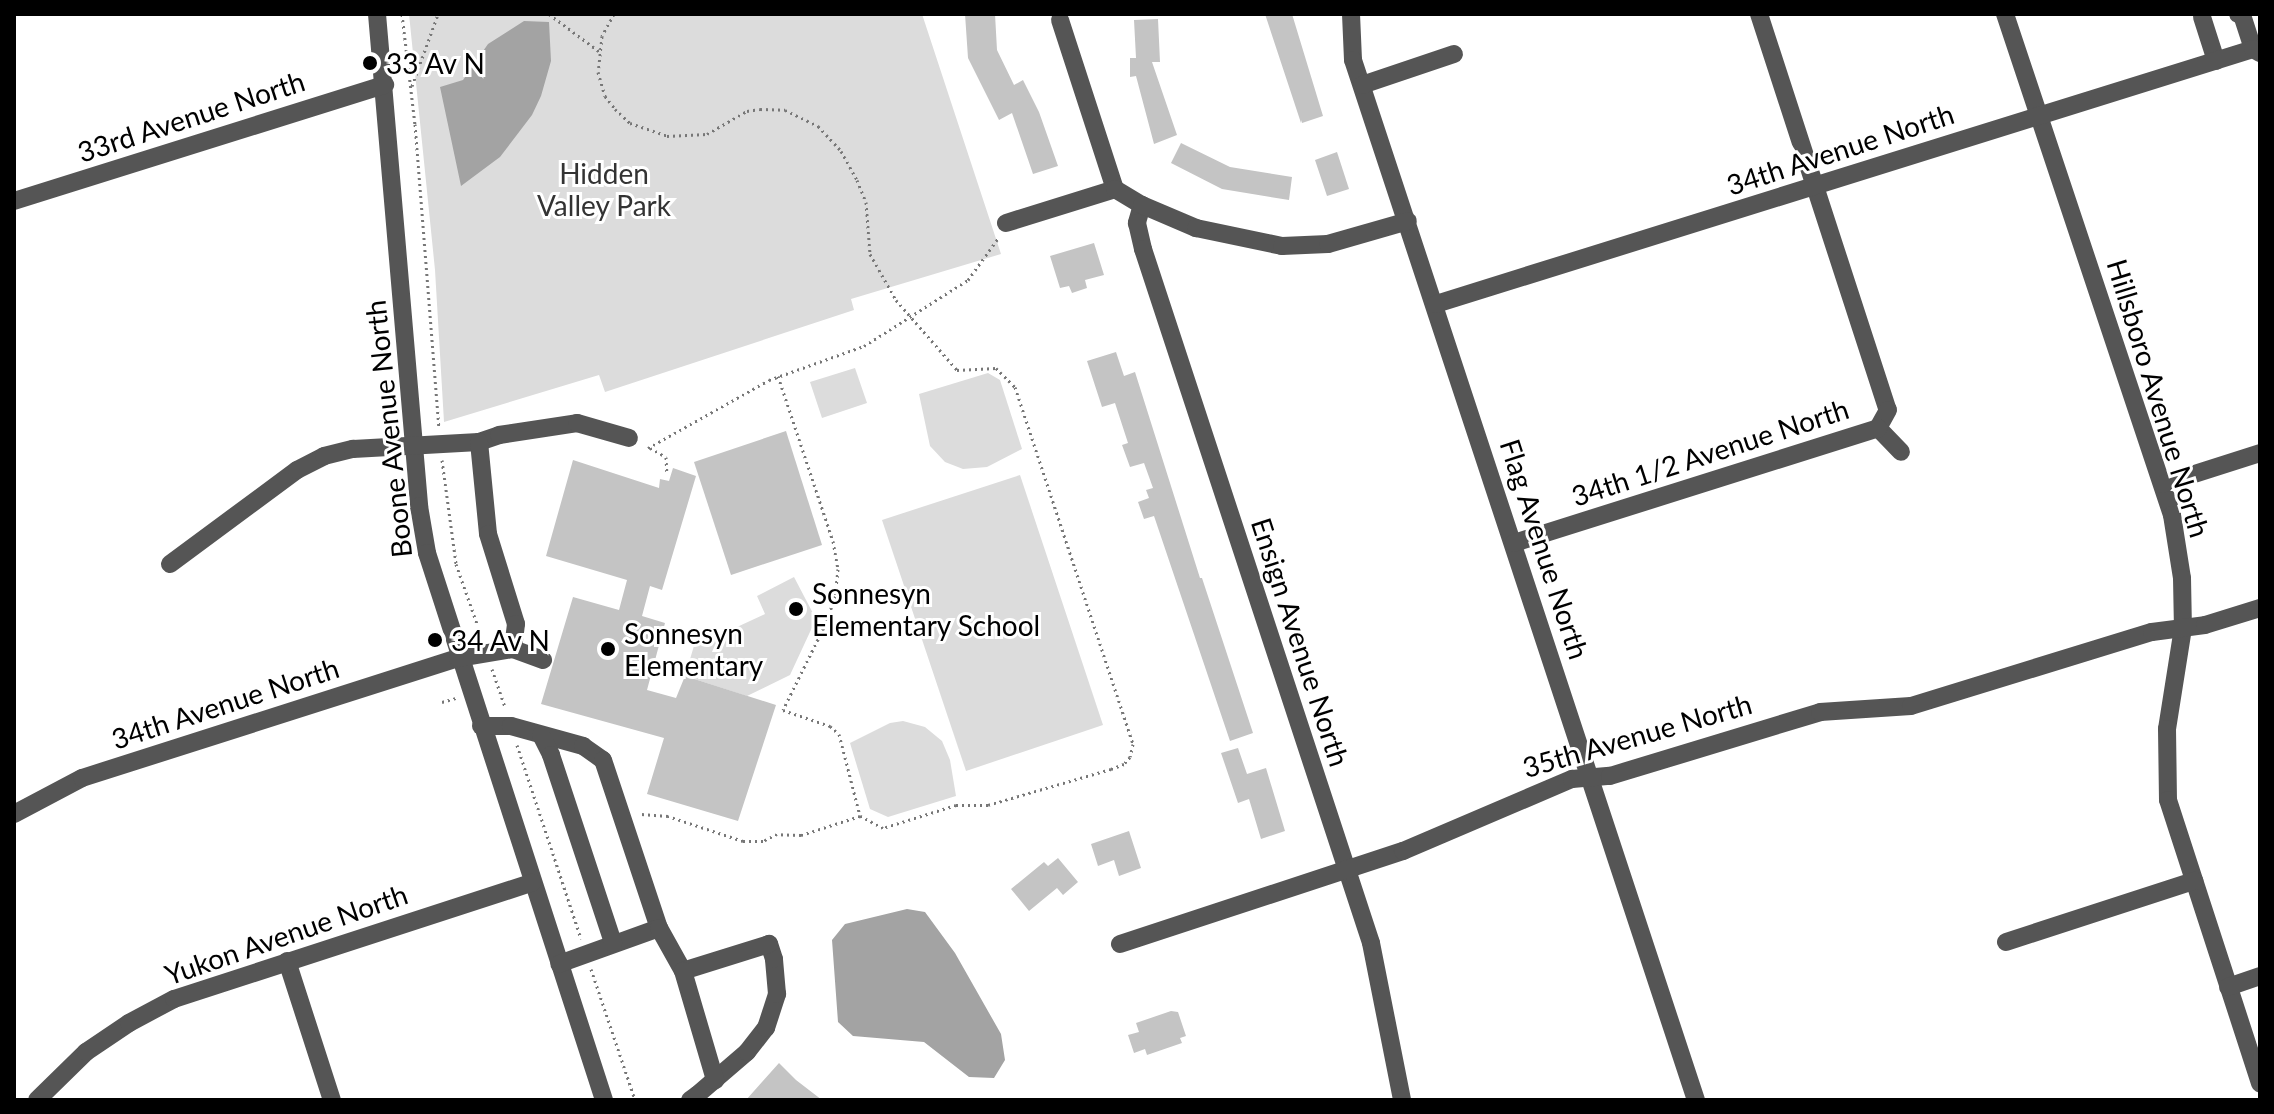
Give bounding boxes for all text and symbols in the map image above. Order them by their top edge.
place label: 33 Av N [386,46,486,80]
marker: 33 Av N [361,54,379,72]
street label: 33rd Avenue North [73,63,309,169]
street label: 34th Avenue North [1722,96,1958,202]
park label: Hidden Valley Park [537,156,671,222]
street label: Hillsboro Avenue North [2101,254,2217,542]
street label: Boone Avenue North [358,298,418,560]
street label: 34th 1/2 Avenue North [1567,391,1853,513]
street label: Flag Avenue North [1493,434,1597,664]
street label: Ensign Avenue North [1245,513,1357,771]
place label: Sonnesyn Elementary School [812,576,1041,642]
marker: Sonnesyn Elementary School [787,600,805,618]
place label: Sonnesyn Elementary [624,616,763,682]
place label: 34 Av N [451,623,551,657]
marker: 34 Av N [426,631,444,649]
marker: Sonnesyn Elementary [599,640,617,658]
street label: 34th Avenue North [107,650,343,756]
street label: 35th Avenue North [1518,686,1756,784]
street label: Yukon Avenue North [160,877,412,991]

